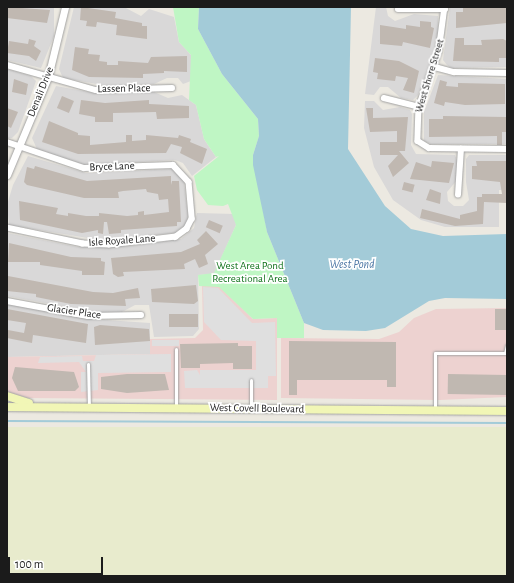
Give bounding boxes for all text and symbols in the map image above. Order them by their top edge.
street label: West Shore Street [413,38,447,114]
street label: Denali Drive [25,65,57,119]
street label: Lassen Place [97,82,151,96]
street label: Bryce Lane [89,160,135,174]
street label: Isle Royale Lane [88,232,156,250]
water label: West Pond [330,258,374,272]
park label: West Area Pond Recreational Area [212,260,288,286]
street label: Glacier Place [46,302,102,322]
street label: West Covell Boulevard [210,402,304,416]
scale bar [10,549,105,575]
text: 100 m [15,558,43,570]

